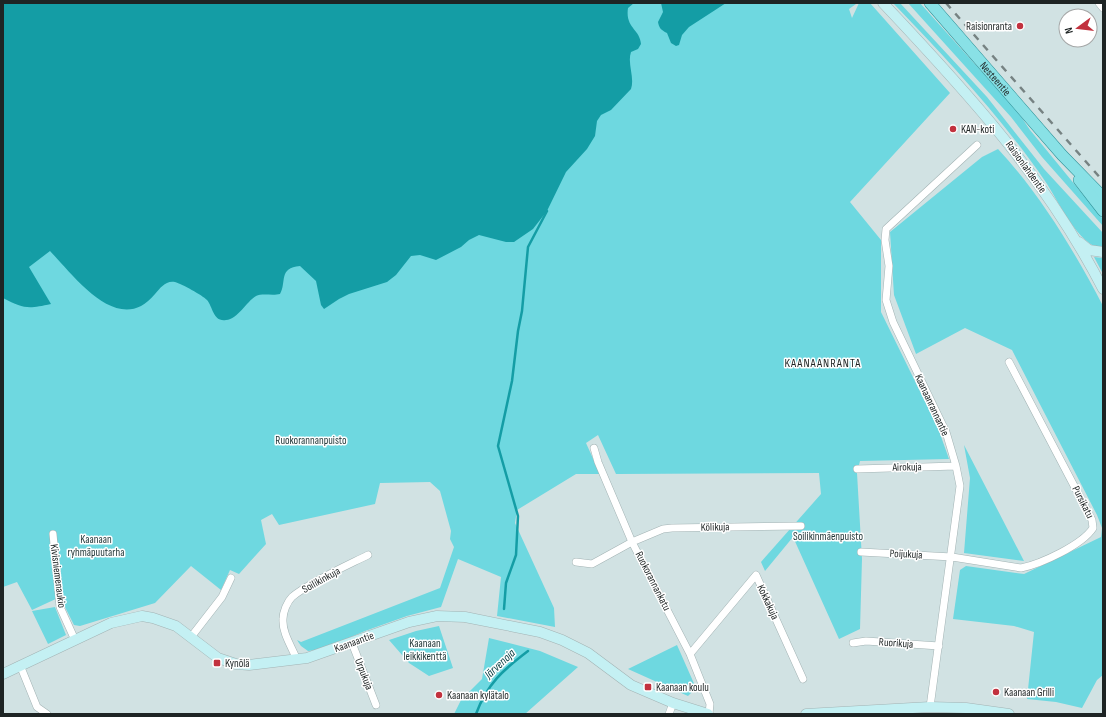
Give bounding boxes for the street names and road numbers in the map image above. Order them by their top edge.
street label: Nesteentie [977,59,1014,98]
street label: Raisionlahdentie [1003,138,1049,196]
street label: Kaanaanrannantie [912,372,952,438]
street label: Airokuja [891,460,922,474]
street label: Pursikatu [1069,484,1097,521]
street label: Kölikuja [701,520,729,534]
street label: Kivisniemenaukio [48,543,68,609]
street label: Poijukuja [889,547,923,561]
street label: Ruokorannankatu [632,549,674,613]
street label: Soilikinkuja [300,564,342,596]
street label: Kokkakuja [754,582,782,622]
street label: Kaanaantie [332,629,376,655]
street label: Ruorikuja [878,635,914,651]
street label: Urpukuja [352,656,376,692]

